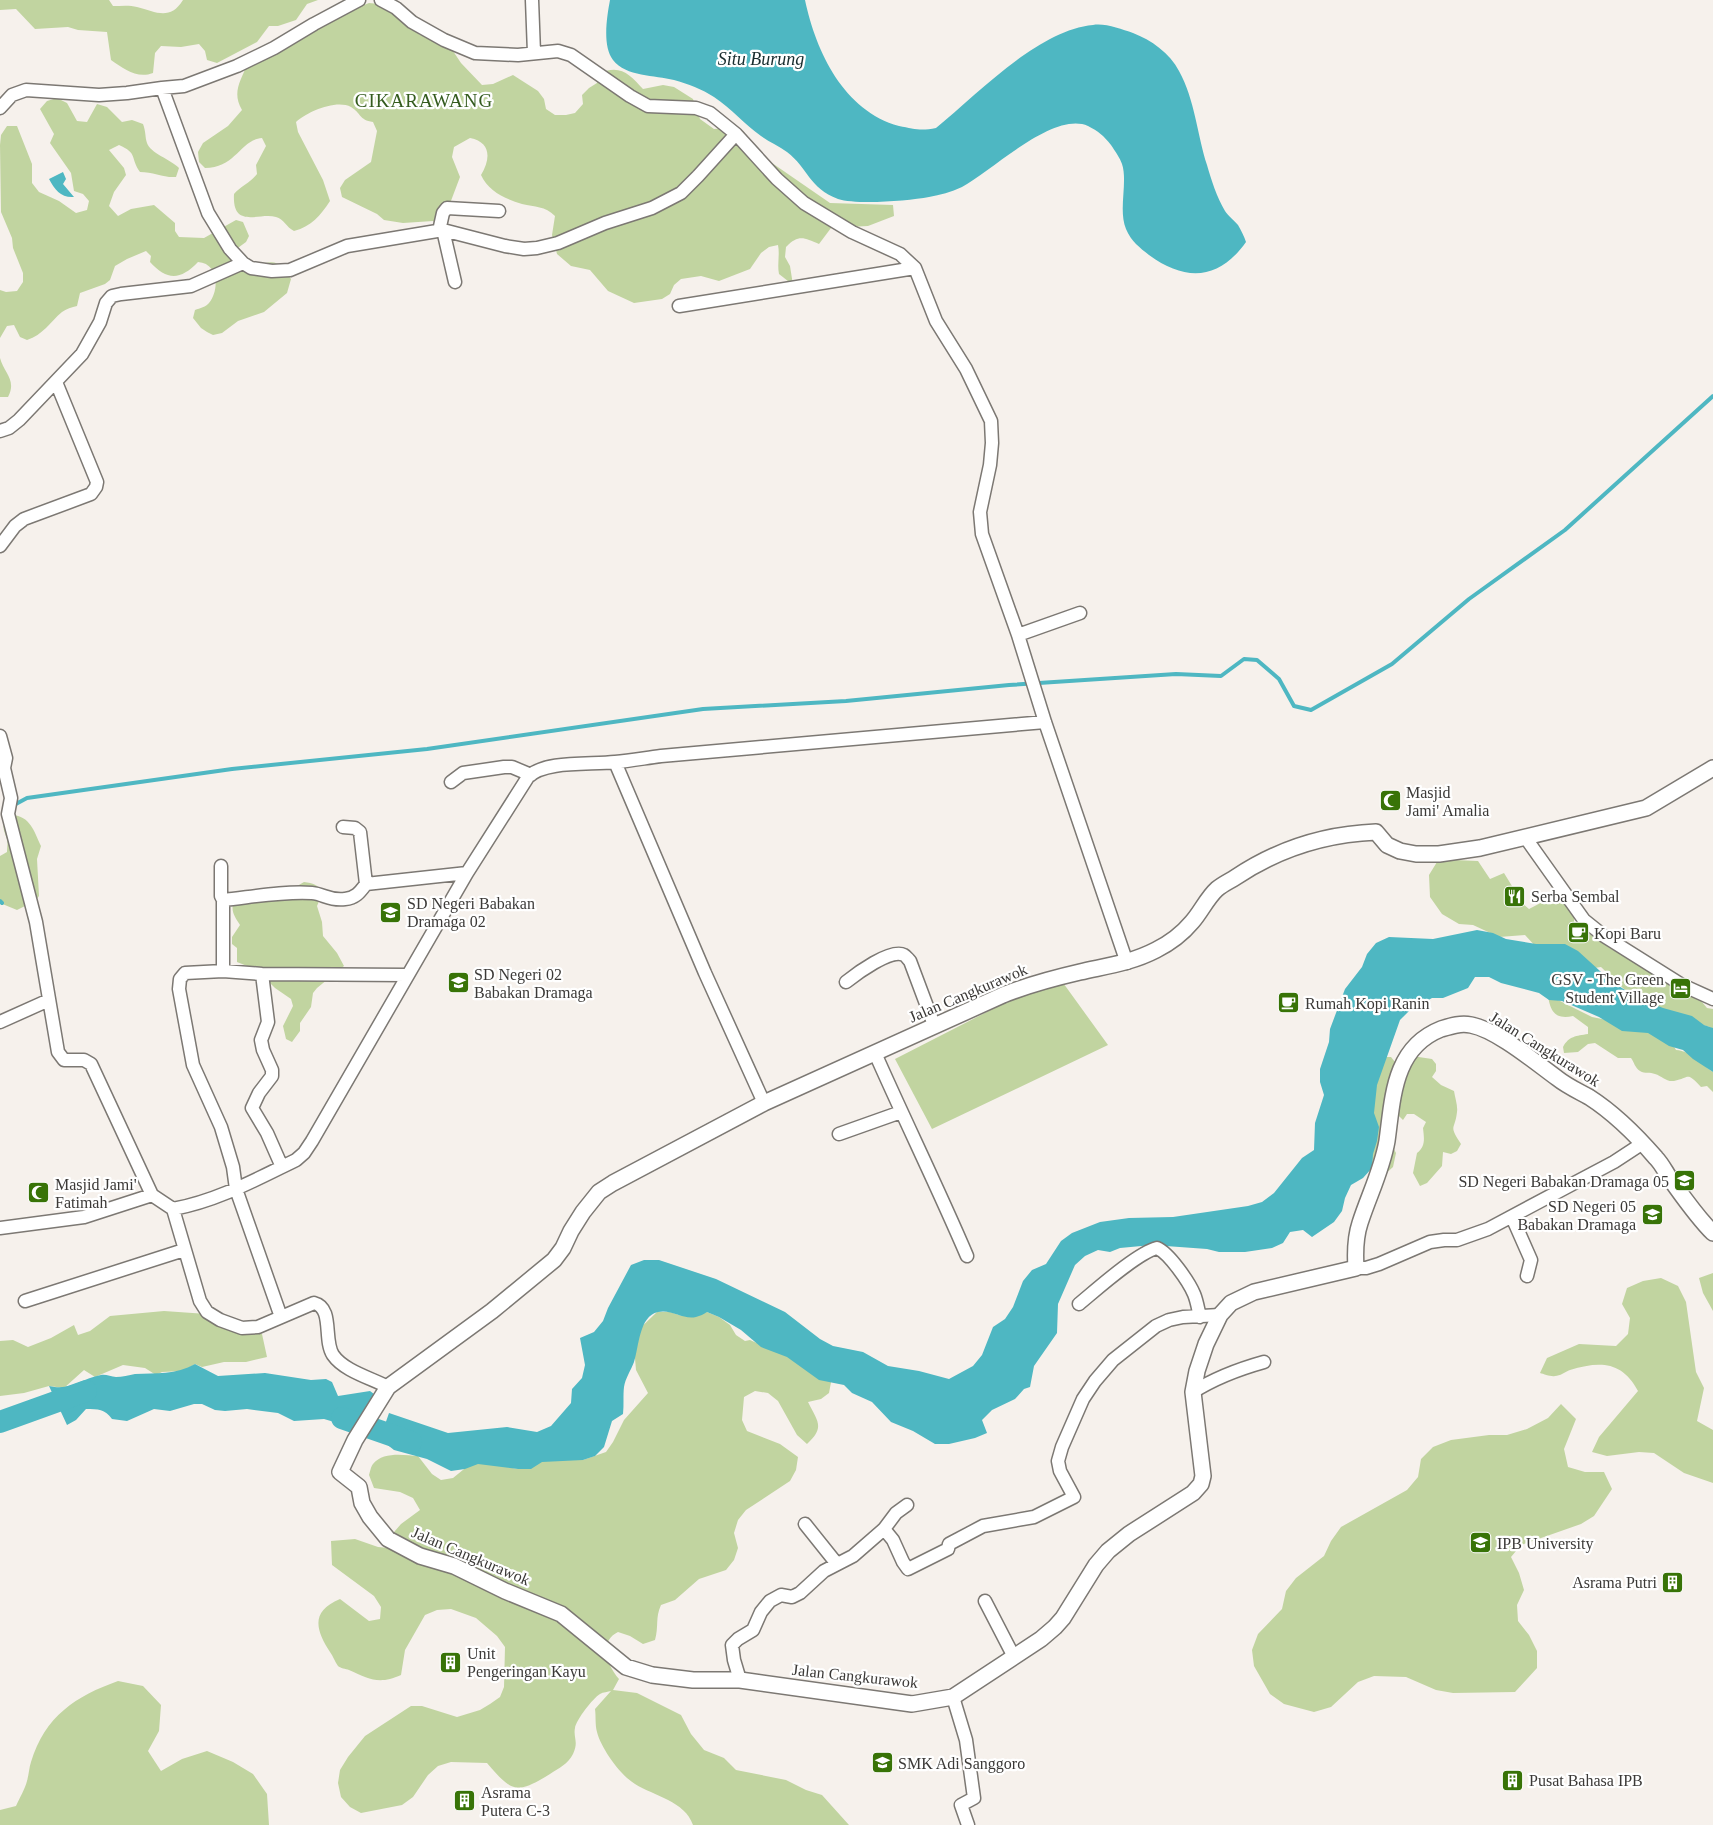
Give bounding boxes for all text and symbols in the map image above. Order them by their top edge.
water label: Situ Burung [718,49,804,69]
district label: CIKARAWANG [355,90,493,111]
place label: Masjid Jami' Amalia [1406,784,1489,819]
mosque icon: Masjid Jami' Amalia [1378,789,1402,813]
restaurant icon: Serba Sembal [1503,884,1527,908]
place label: Serba Sembal [1531,888,1620,905]
place label: SD Negeri Babakan Dramaga 02 [407,895,535,931]
school or university icon: SD Negeri Babakan Dramaga 02 [379,900,403,924]
cafe icon: Kopi Baru [1566,921,1590,945]
place label: Kopi Baru [1594,925,1661,943]
street label: Jalan Cangkurawok [906,960,1030,1026]
place label: SD Negeri 02 Babakan Dramaga [474,966,593,1002]
school or university icon: SD Negeri 02 Babakan Dramaga [446,971,470,995]
place label: GSV - The Green Student Village [1551,971,1664,1007]
hotel icon: GSV - The Green Student Village [1668,976,1692,1000]
cafe icon: Rumah Kopi Ranin [1277,991,1301,1015]
place label: Rumah Kopi Ranin [1305,995,1429,1013]
street label: Jalan Cangkurawok [1486,1008,1603,1091]
school or university icon: SD Negeri Babakan Dramaga 05 [1673,1169,1697,1193]
place label: SD Negeri Babakan Dramaga 05 [1458,1173,1669,1191]
place label: Masjid Jami' Fatimah [55,1176,137,1211]
mosque icon: Masjid Jami' Fatimah [27,1181,51,1205]
place label: SD Negeri 05 Babakan Dramaga [1517,1198,1636,1234]
school or university icon: SD Negeri 05 Babakan Dramaga [1640,1203,1664,1227]
street label: Jalan Cangkurawok [409,1523,533,1589]
school or university icon: IPB University [1469,1531,1493,1555]
place label: IPB University [1497,1535,1593,1553]
building icon: Asrama Putri [1661,1570,1685,1594]
place label: Asrama Putri [1572,1574,1658,1591]
place label: Unit Pengeringan Kayu [467,1645,586,1681]
building icon: Unit Pengeringan Kayu [439,1650,463,1674]
street label: Jalan Cangkurawok [791,1661,919,1692]
school or university icon: SMK Adi Sanggoro [870,1751,894,1775]
place label: SMK Adi Sanggoro [898,1755,1025,1773]
building icon: Pusat Bahasa IPB [1501,1768,1525,1792]
place label: Pusat Bahasa IPB [1529,1772,1643,1789]
place label: Asrama Putera C-3 [481,1784,550,1819]
building icon: Asrama Putera C-3 [453,1789,477,1813]

